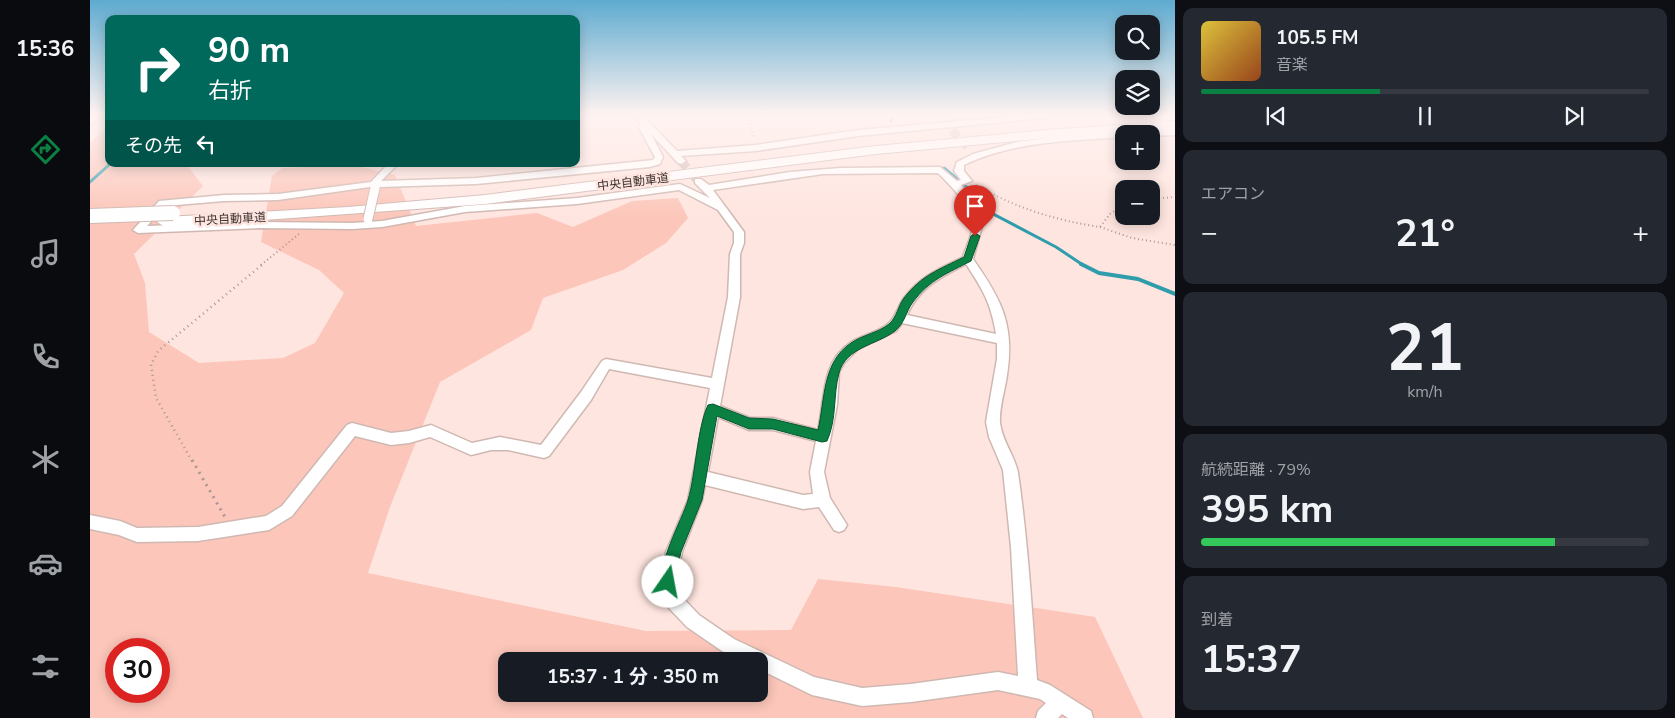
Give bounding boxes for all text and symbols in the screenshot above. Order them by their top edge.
map controls [1115,15,1160,225]
button: search [1115,15,1160,60]
text: 105.5 FM [1276,25,1359,51]
text: 90 m [208,27,290,74]
text: 15:36 [16,34,74,64]
icon: right [125,35,190,100]
text: 音楽 [1276,54,1308,76]
button: layers [1115,70,1160,115]
text: 右折 [208,76,252,106]
icon: previous [1262,102,1290,130]
icon: pause [1411,102,1439,130]
icon: next [1560,102,1588,130]
button: + [1115,125,1160,170]
icon: left [192,130,220,158]
icon: directions [28,132,63,167]
text: その先 [125,133,182,159]
street label: 中央自動車道 [596,170,670,194]
button: − [1115,180,1160,225]
text: エアコン [1201,183,1265,205]
pin [954,185,996,236]
icon: arrive [961,192,989,220]
text: 21° [1395,208,1455,259]
street label: 中央自動車道 [194,209,266,229]
text: − [1201,214,1218,252]
text: + [1632,214,1649,252]
icon: music [28,236,63,271]
text: 21 [1386,304,1464,393]
icon: phone [28,339,63,374]
text: km/h [1407,381,1443,403]
icon: climate [28,442,63,477]
text: 航続距離 · 79% [1201,459,1311,481]
text: 395 km [1201,484,1333,535]
icon: car [28,546,63,581]
position arrow [641,555,693,607]
text: 到着 [1201,609,1233,631]
text: 15:37 [1201,634,1302,685]
speed limit sign: 30 [105,638,170,703]
icon: filters [28,649,63,684]
text: 15:37 · 1 分 · 350 m [547,664,719,690]

